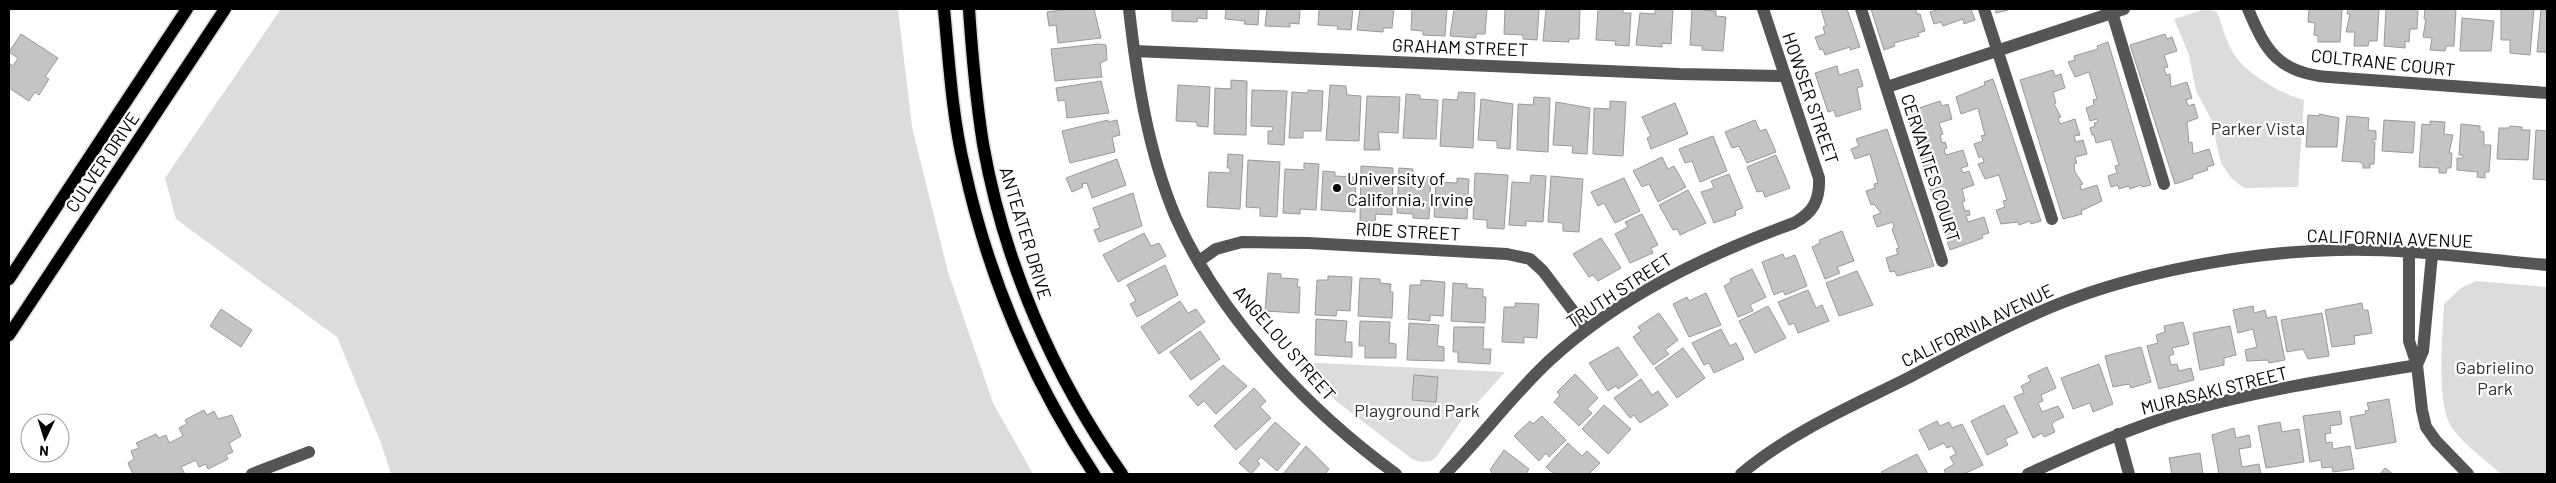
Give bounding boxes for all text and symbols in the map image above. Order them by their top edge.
street label: HOWSER STREET [1778,29,1844,167]
street label: GRAHAM STREET [1391,34,1529,60]
street label: COLTRANE COURT [2310,43,2456,81]
street label: CERVANTES COURT [1897,91,1965,245]
street label: CULVER DRIVE [60,108,144,216]
park label: Parker Vista [2211,117,2305,139]
street label: ANTEATER DRIVE [995,164,1057,302]
place label: University of California, Irvine [1347,167,1474,210]
marker: University of California, Irvine [1331,182,1343,194]
street label: RIDE STREET [1355,217,1461,245]
street label: CALIFORNIA AVENUE [2306,224,2474,252]
street label: TRUTH STREET [1562,248,1676,332]
street label: CALIFORNIA AVENUE [1897,279,2057,371]
street label: ANGELOU STREET [1229,281,1341,405]
park label: Gabrielino Park [2456,356,2534,399]
street label: MURASAKI STREET [2138,361,2290,419]
park label: Playground Park [1354,399,1480,421]
north arrow [20,413,70,463]
text: N [39,443,49,460]

